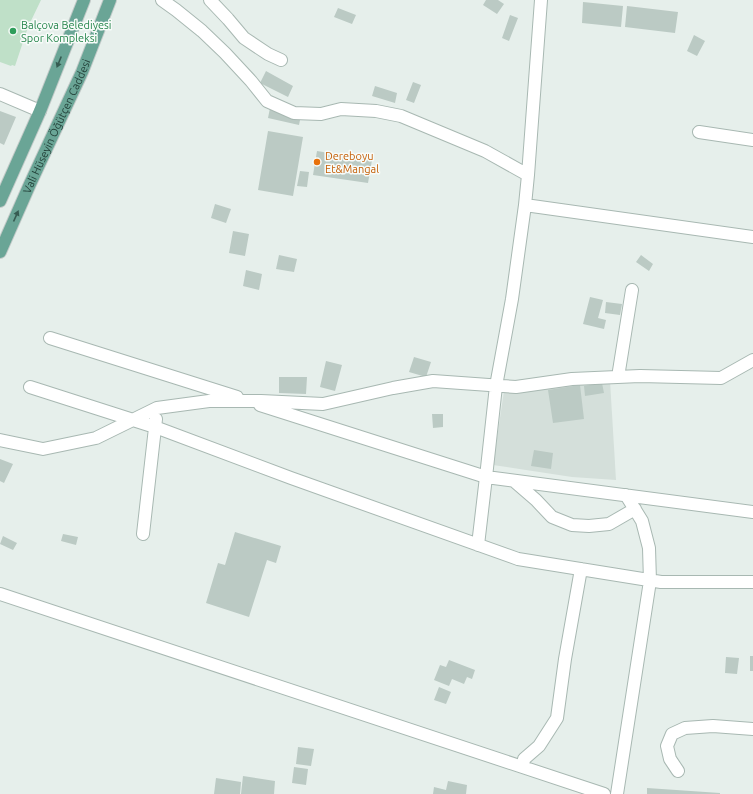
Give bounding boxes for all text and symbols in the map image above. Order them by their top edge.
place label: Balçova Belediyesi Spor Kompleksi [21,19,111,44]
marker: Balçova Belediyesi Spor Kompleksi [8,26,18,36]
street label: Vali Hüseyin Öğütçen Caddesi [21,57,92,195]
one-way arrow [56,57,62,69]
place label: Dereboyu Et&Mangal [325,150,379,175]
marker: Dereboyu Et&Mangal [312,157,322,167]
one-way arrow [13,211,19,222]

